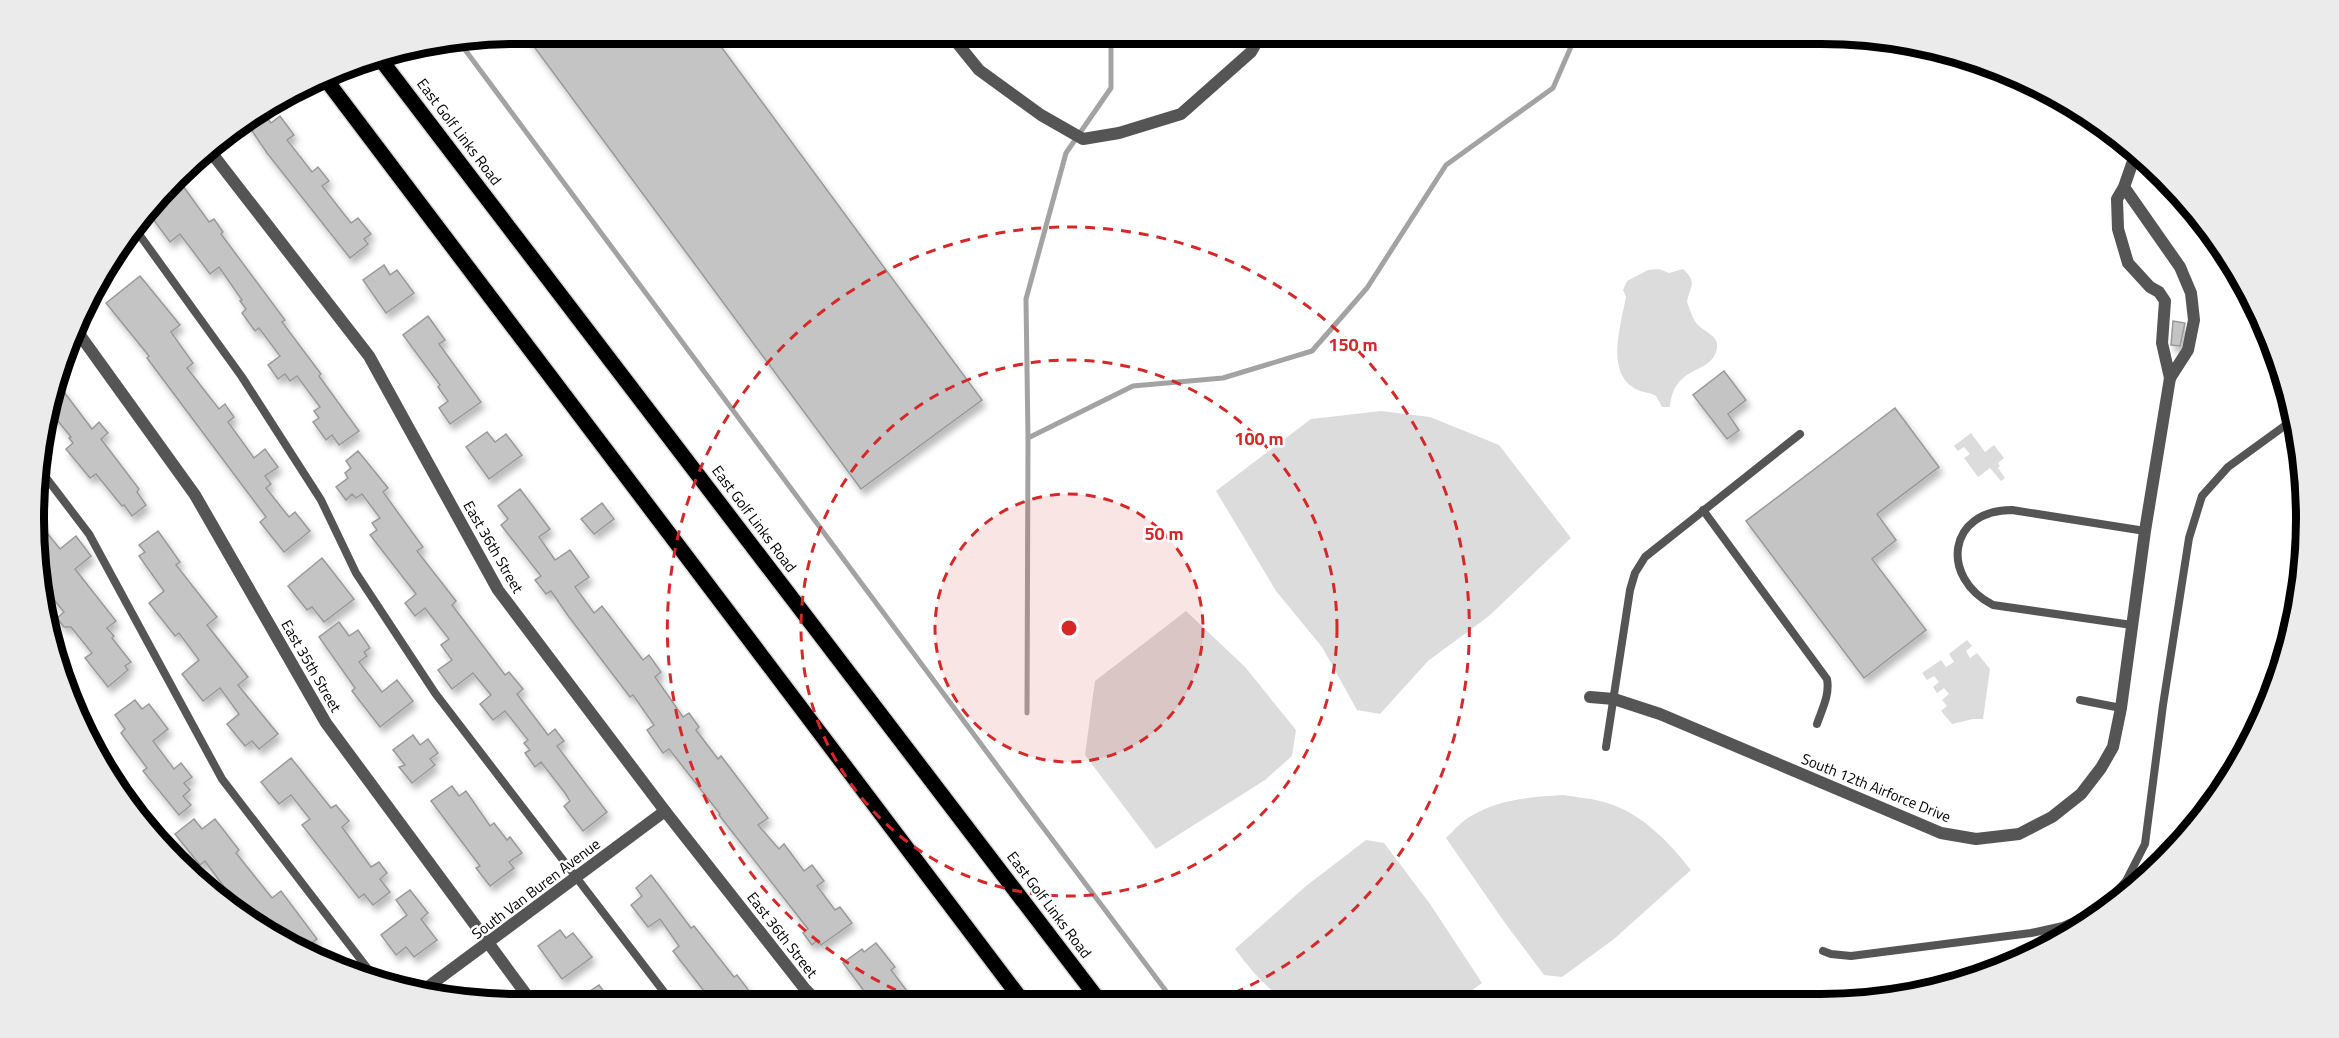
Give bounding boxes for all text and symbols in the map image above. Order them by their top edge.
street label: East Golf Links Road [411,73,507,190]
text: 150 m [1328,331,1378,358]
text: 100 m [1234,425,1284,452]
street label: East Golf Links Road [706,460,802,577]
street label: East 36th Street [458,496,530,598]
text: 50 m [1144,520,1184,547]
street label: East 35th Street [276,615,348,717]
centre of rings [1059,618,1079,638]
street label: South 12th Airforce Drive [1798,747,1954,828]
street label: South Van Buren Avenue [467,832,605,945]
street label: East Golf Links Road [1001,846,1097,963]
street label: East 36th Street [741,887,824,983]

